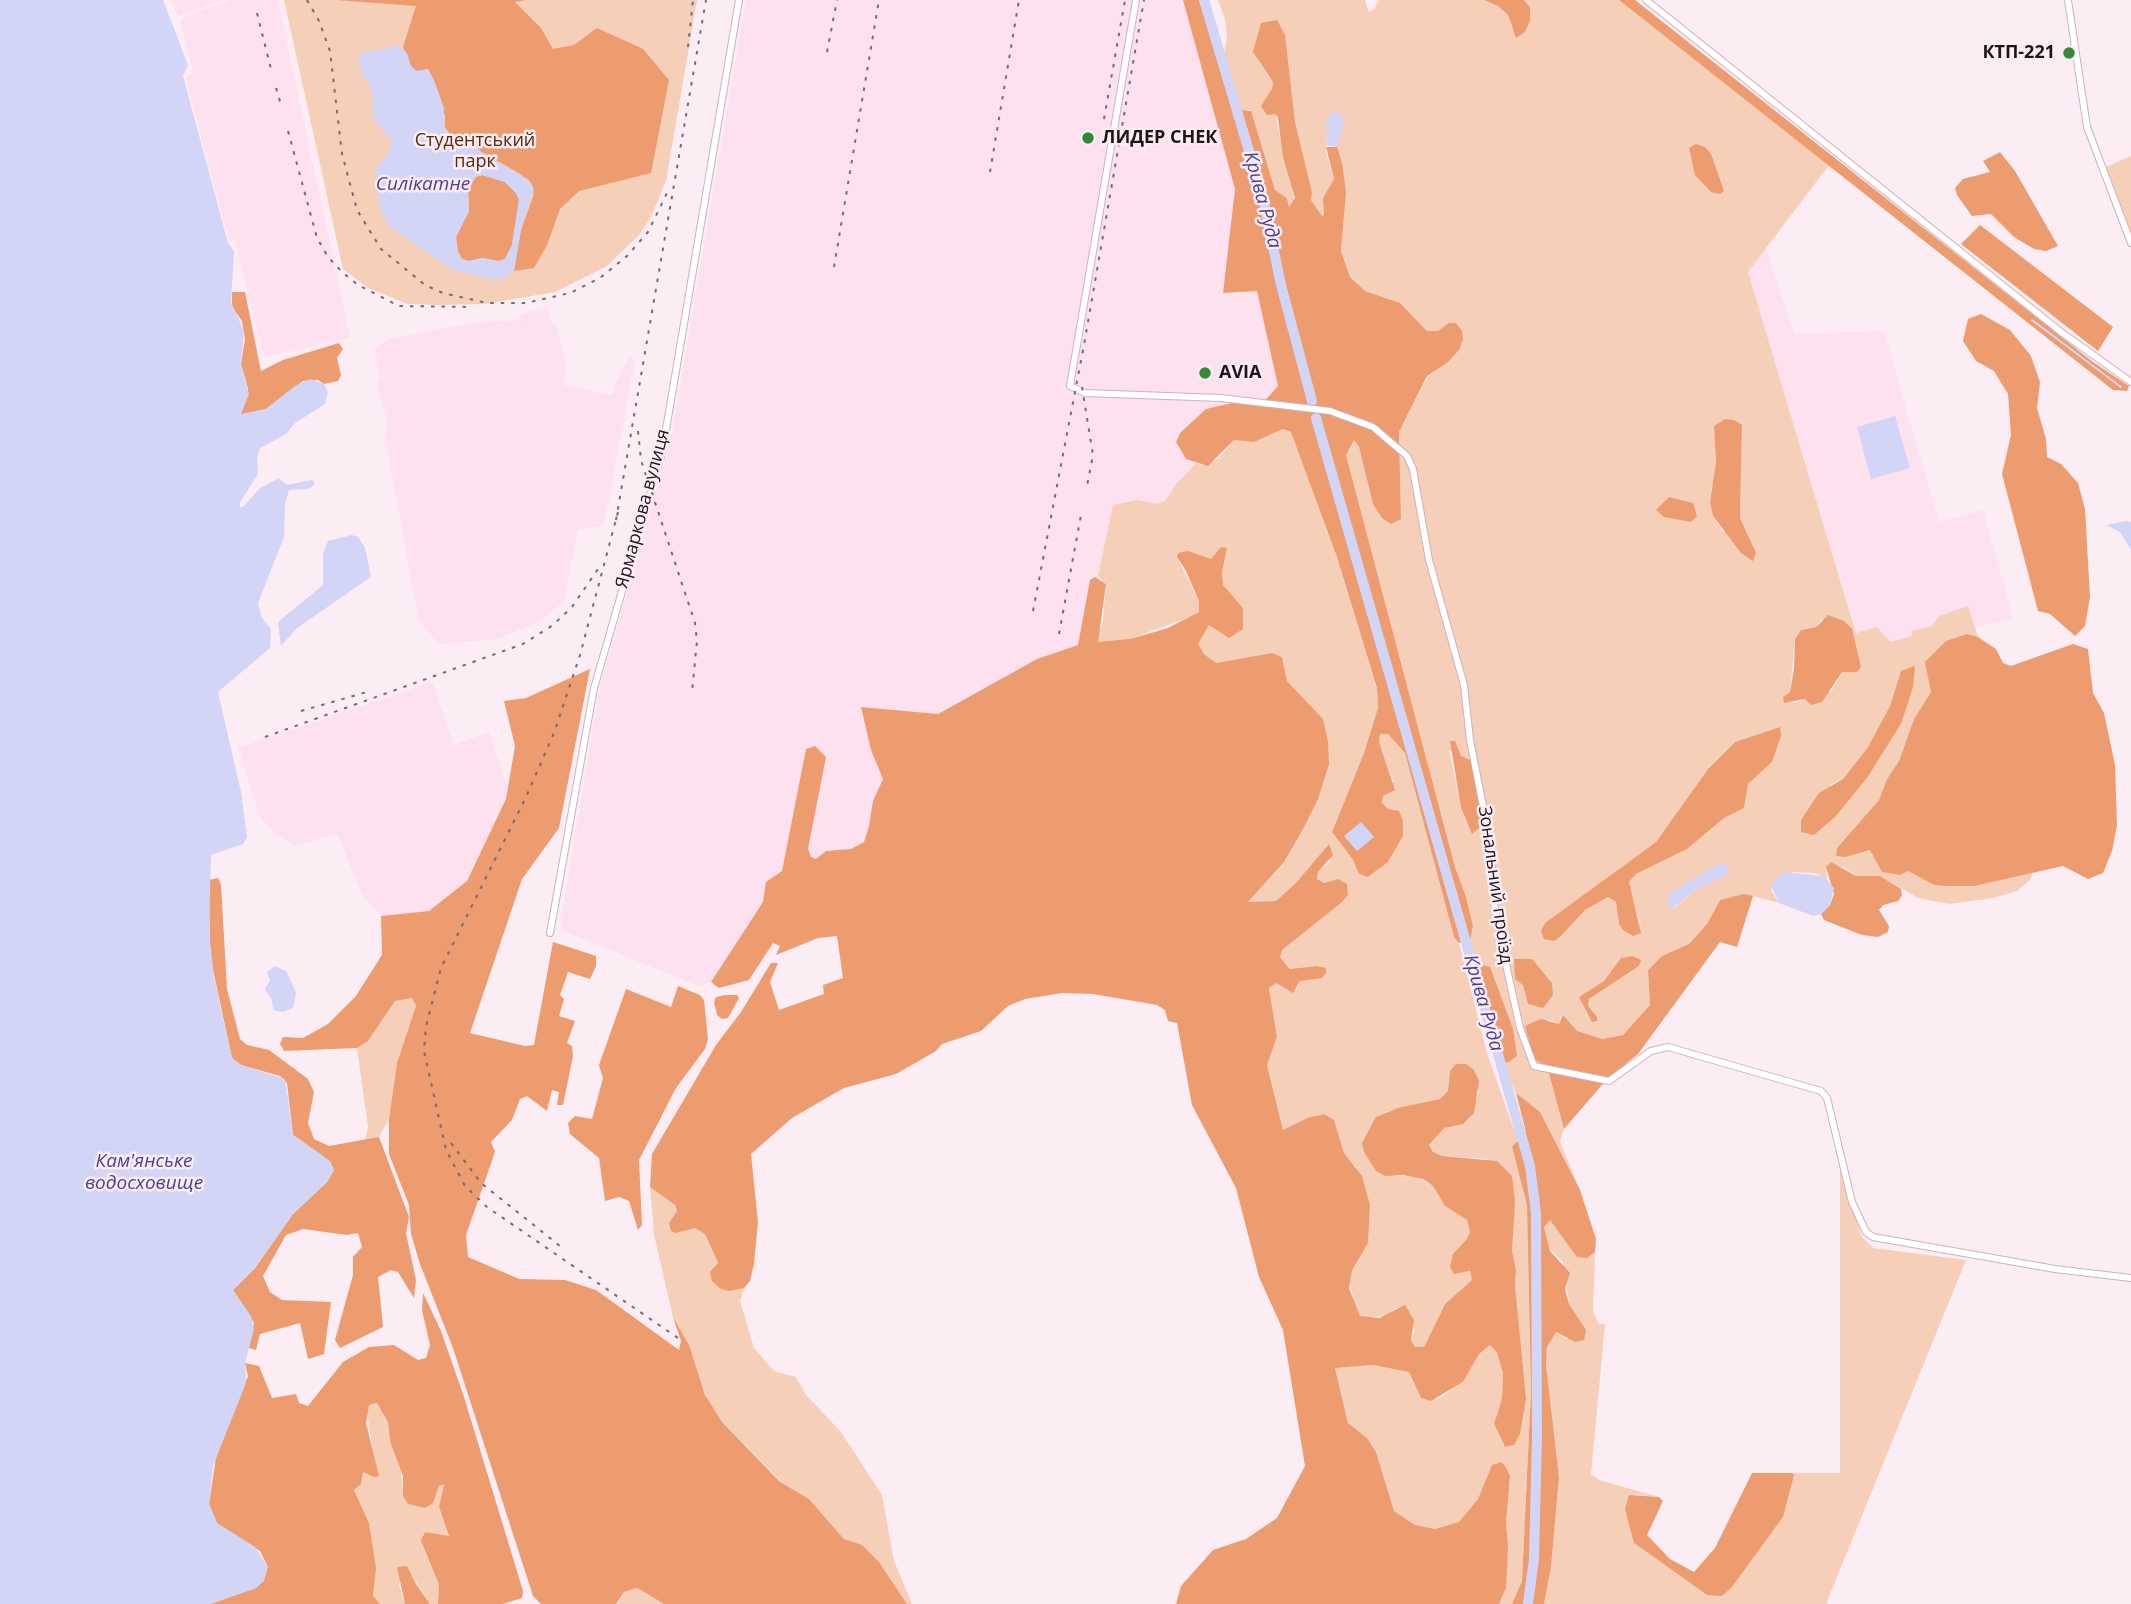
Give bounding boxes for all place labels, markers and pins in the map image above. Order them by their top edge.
place label: КТП-221 [1982,42,2055,64]
marker: КТП-221 [2061,45,2077,61]
place label: ЛИДЕР СНЕК [1102,127,1217,149]
marker: ЛИДЕР СНЕК [1080,130,1096,146]
place label: AVIA [1219,362,1261,384]
marker: AVIA [1197,365,1213,381]

